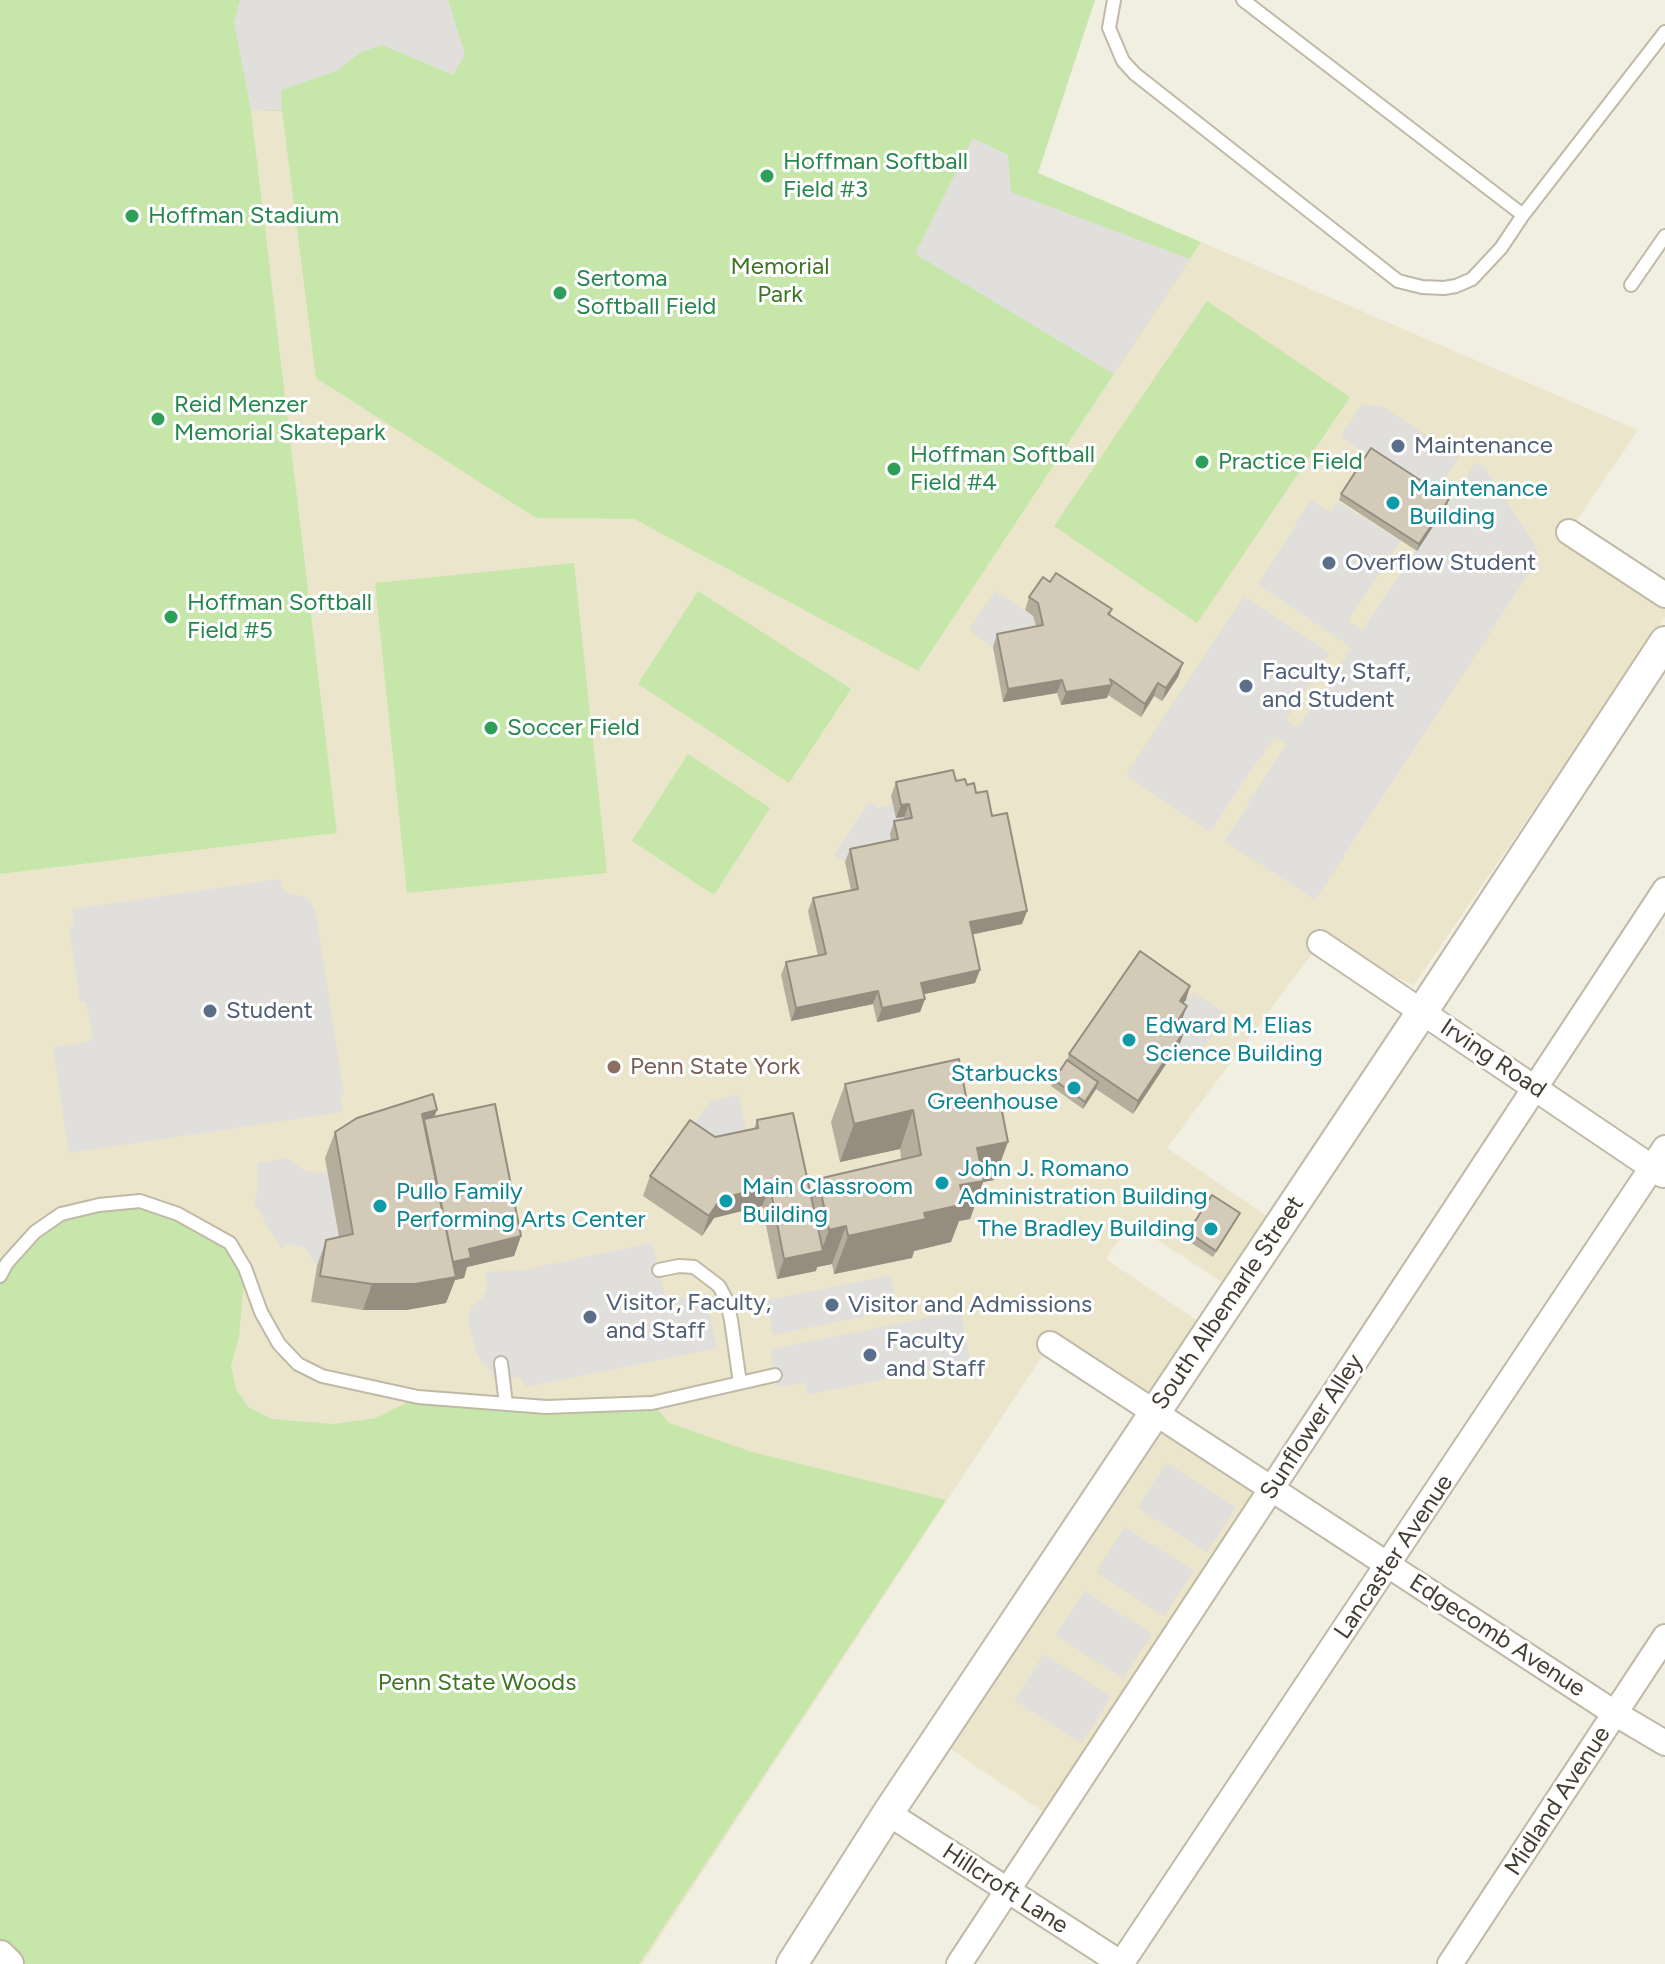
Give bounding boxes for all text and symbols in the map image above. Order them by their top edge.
place label: Hoffman Softball Field #3 [783,148,968,204]
marker: Hoffman Softball Field #3 [758,167,776,185]
place label: Hoffman Stadium [148,202,339,230]
marker: Hoffman Stadium [123,207,141,225]
park label: Memorial Park [731,253,829,309]
place label: Sertoma Softball Field [576,265,716,321]
marker: Sertoma Softball Field [551,284,569,302]
place label: Reid Menzer Memorial Skatepark [174,391,386,447]
marker: Reid Menzer Memorial Skatepark [149,410,167,428]
place label: Maintenance [1414,432,1553,460]
marker: Maintenance [1389,437,1407,455]
place label: Hoffman Softball Field #4 [910,441,1095,497]
place label: Practice Field [1218,448,1363,476]
marker: Practice Field [1193,453,1211,471]
marker: Hoffman Softball Field #4 [885,460,903,478]
place label: Maintenance Building [1409,475,1548,531]
marker: Maintenance Building [1384,494,1402,512]
place label: Overflow Student [1345,549,1536,577]
marker: Overflow Student [1320,554,1338,572]
place label: Hoffman Softball Field #5 [187,589,372,645]
marker: Hoffman Softball Field #5 [162,608,180,626]
place label: Faculty, Staff, and Student [1262,658,1411,714]
marker: Faculty, Staff, and Student [1237,677,1255,695]
place label: Soccer Field [507,714,640,742]
marker: Soccer Field [482,719,500,737]
place label: Student [226,997,313,1025]
marker: Student [201,1002,219,1020]
place label: Edward M. Elias Science Building [1145,1012,1323,1068]
street label: Irving Road [1435,1013,1551,1105]
marker: Edward M. Elias Science Building [1120,1031,1138,1049]
place label: Penn State York [630,1053,800,1081]
marker: Penn State York [605,1058,623,1076]
place label: Starbucks Greenhouse [927,1060,1058,1116]
marker: Starbucks Greenhouse [1065,1079,1083,1097]
place label: John J. Romano Administration Building [958,1155,1208,1211]
place label: Main Classroom Building [742,1173,913,1229]
marker: John J. Romano Administration Building [933,1174,951,1192]
place label: Pullo Family Performing Arts Center [396,1178,646,1234]
street label: South Albemarle Street [1146,1191,1310,1415]
marker: Main Classroom Building [717,1192,735,1210]
marker: Pullo Family Performing Arts Center [371,1197,389,1215]
place label: The Bradley Building [978,1215,1195,1243]
marker: The Bradley Building [1202,1220,1220,1238]
place label: Visitor, Faculty, and Staff [606,1289,771,1345]
place label: Visitor and Admissions [848,1291,1092,1319]
marker: Visitor and Admissions [823,1296,841,1314]
marker: Visitor, Faculty, and Staff [581,1308,599,1326]
place label: Faculty and Staff [886,1327,985,1383]
marker: Faculty and Staff [861,1346,879,1364]
street label: Sunflower Alley [1254,1349,1370,1505]
street label: Lancaster Avenue [1328,1469,1460,1645]
street label: Edgecomb Avenue [1404,1568,1590,1704]
park label: Penn State Woods [378,1669,576,1697]
street label: Midland Avenue [1499,1721,1617,1881]
street label: Hillcroft Lane [937,1838,1073,1940]

